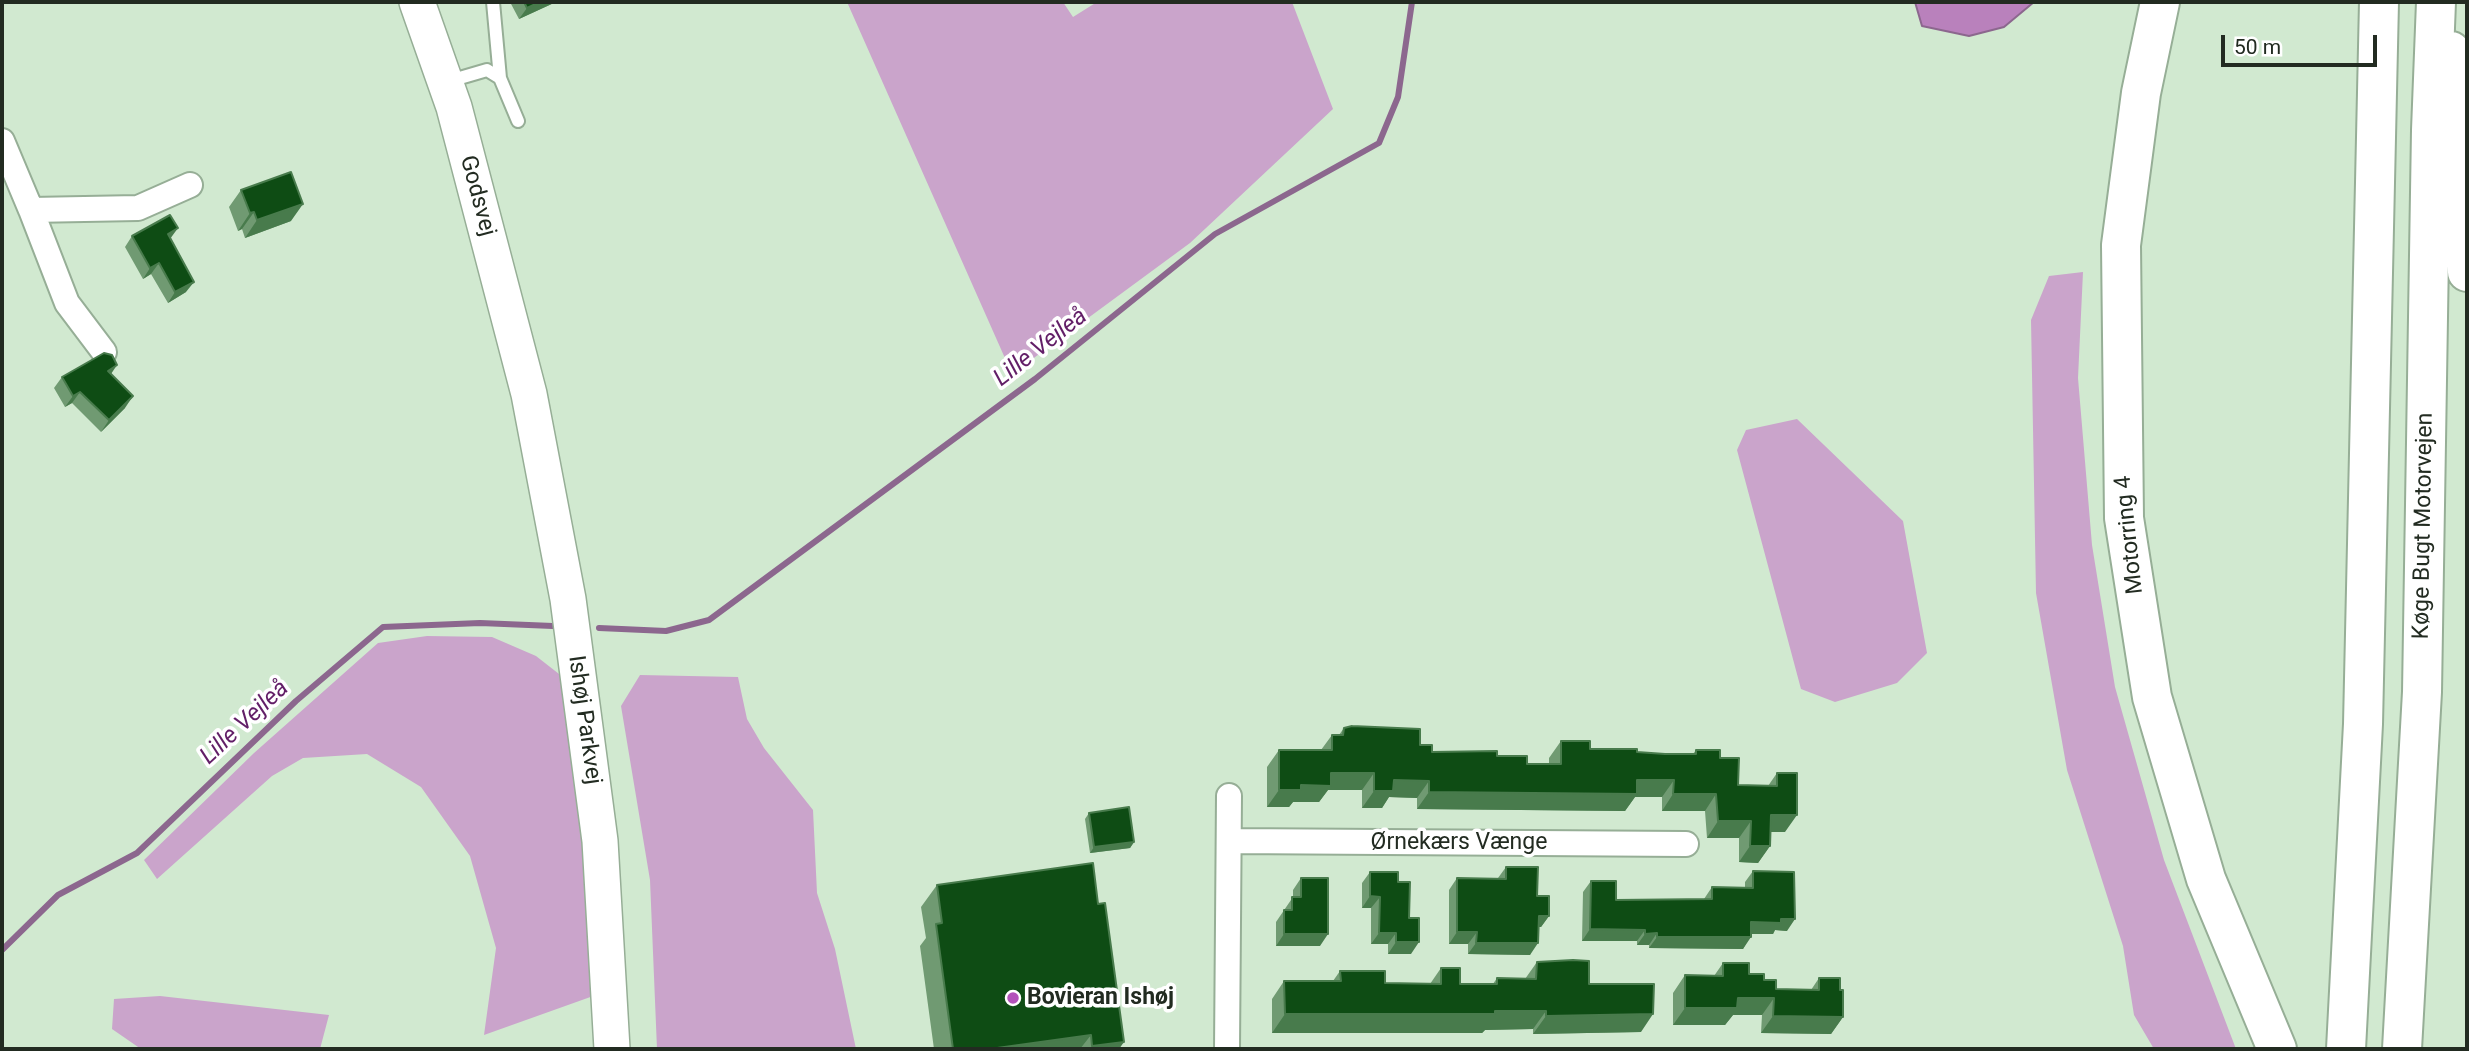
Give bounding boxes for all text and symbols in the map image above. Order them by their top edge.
scale bar [2224,21,2380,65]
text: 50 m [2234,35,2281,59]
street label: Godsvej [453,153,501,239]
water label: Lille Vejleå [989,303,1093,393]
street label: Køge Bugt Motorvejen [2408,412,2440,640]
street label: Motorring 4 [2110,474,2150,596]
street label: Ishøj Parkvej [561,654,607,786]
water label: Lille Vejleå [195,675,295,771]
street label: Ørnekærs Vænge [1371,829,1547,857]
place label: Bovieran Ishøj [1027,984,1174,1012]
marker: Bovieran Ishøj [1005,990,1021,1006]

